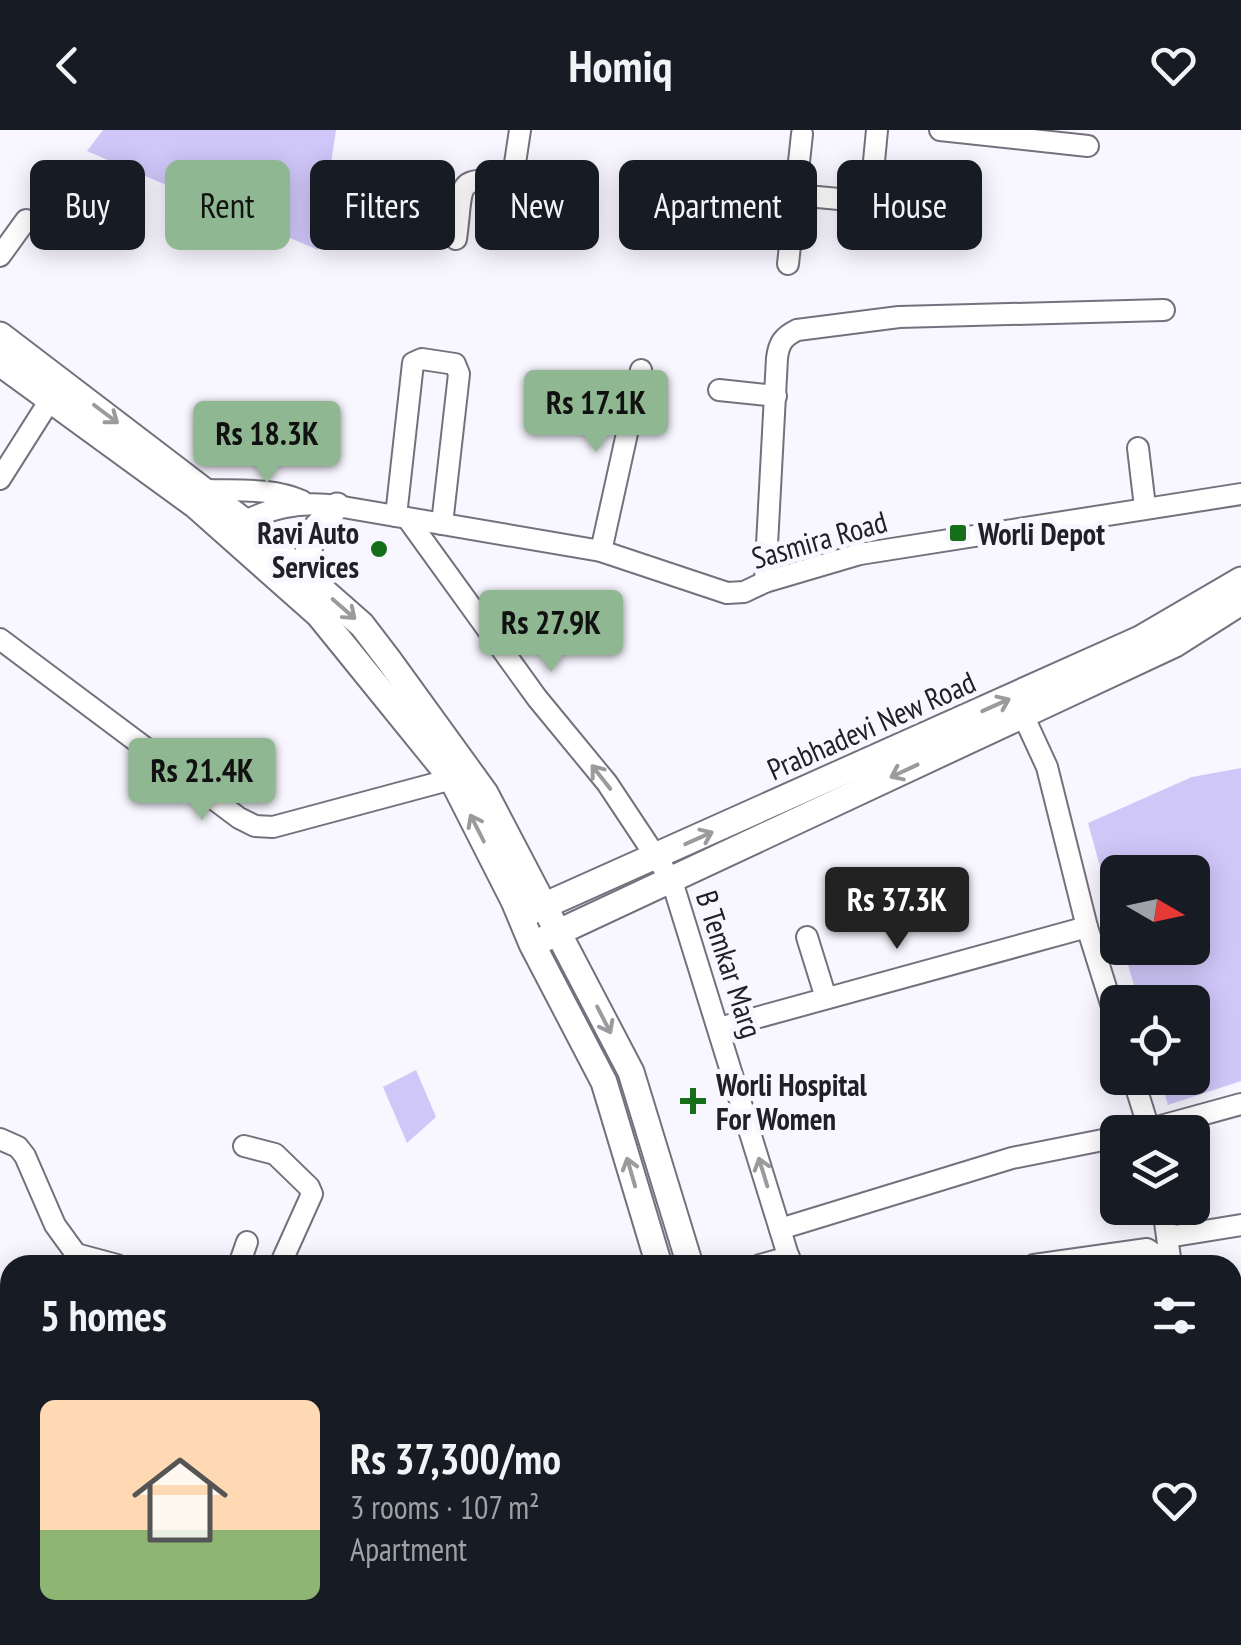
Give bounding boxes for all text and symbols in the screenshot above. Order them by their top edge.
text: Homiq [569,36,672,94]
icon: back [40,38,95,93]
icon: heart [1146,38,1201,93]
chip: Buy [30,160,145,250]
chip: Rent [165,160,290,250]
chip: Filters [310,160,455,250]
chip: New [475,160,599,250]
chip: Apartment [619,160,817,250]
chip: House [837,160,982,250]
pin: Rs 17.1K [493,370,699,455]
text: Rs 17.1K [546,381,646,423]
pin: Rs 18.3K [164,401,370,486]
one-way arrow [92,404,119,425]
text: Rs 18.3K [215,412,319,454]
street label: Sasmira Road [747,501,891,577]
place label: Ravi Auto Services [257,513,359,586]
place label: Worli Depot [977,514,1105,553]
marker: Worli Depot [947,522,969,544]
marker: Ravi Auto Services [368,538,390,560]
pin: Rs 27.9K [448,590,654,675]
one-way arrow [331,598,356,621]
text: Rs 27.9K [501,601,601,643]
street label: Prabhadevi New Road [761,662,981,788]
one-way arrow [980,695,1010,713]
pin: Rs 21.4K [99,738,305,823]
text: Rs 21.4K [150,749,254,791]
one-way arrow [890,763,920,782]
one-way arrow [591,764,612,791]
one-way arrow [467,814,486,843]
one-way arrow [683,828,714,846]
north arrow [1100,855,1210,965]
map controls [1100,855,1210,1225]
pin: Rs 37.3K [794,867,1000,952]
text: Rs 37.3K [847,878,947,920]
street label: B Temkar Marg [688,885,772,1043]
button: locate [1100,985,1210,1095]
one-way arrow [595,1004,614,1034]
place label: Worli Hospital For Women [715,1065,868,1138]
marker: Worli Hospital For Women [680,1088,706,1114]
button: layers [1100,1115,1210,1225]
one-way arrow [753,1156,771,1188]
one-way arrow [621,1157,639,1188]
text: 5 homes [40,1288,167,1343]
icon: filters [1147,1288,1202,1343]
text: Rs 37,300/mo [350,1431,561,1486]
icon: home [120,1440,240,1560]
icon: heart [1147,1473,1202,1528]
text: 3 rooms · 107 m² [350,1486,540,1528]
text: Apartment [350,1528,467,1570]

